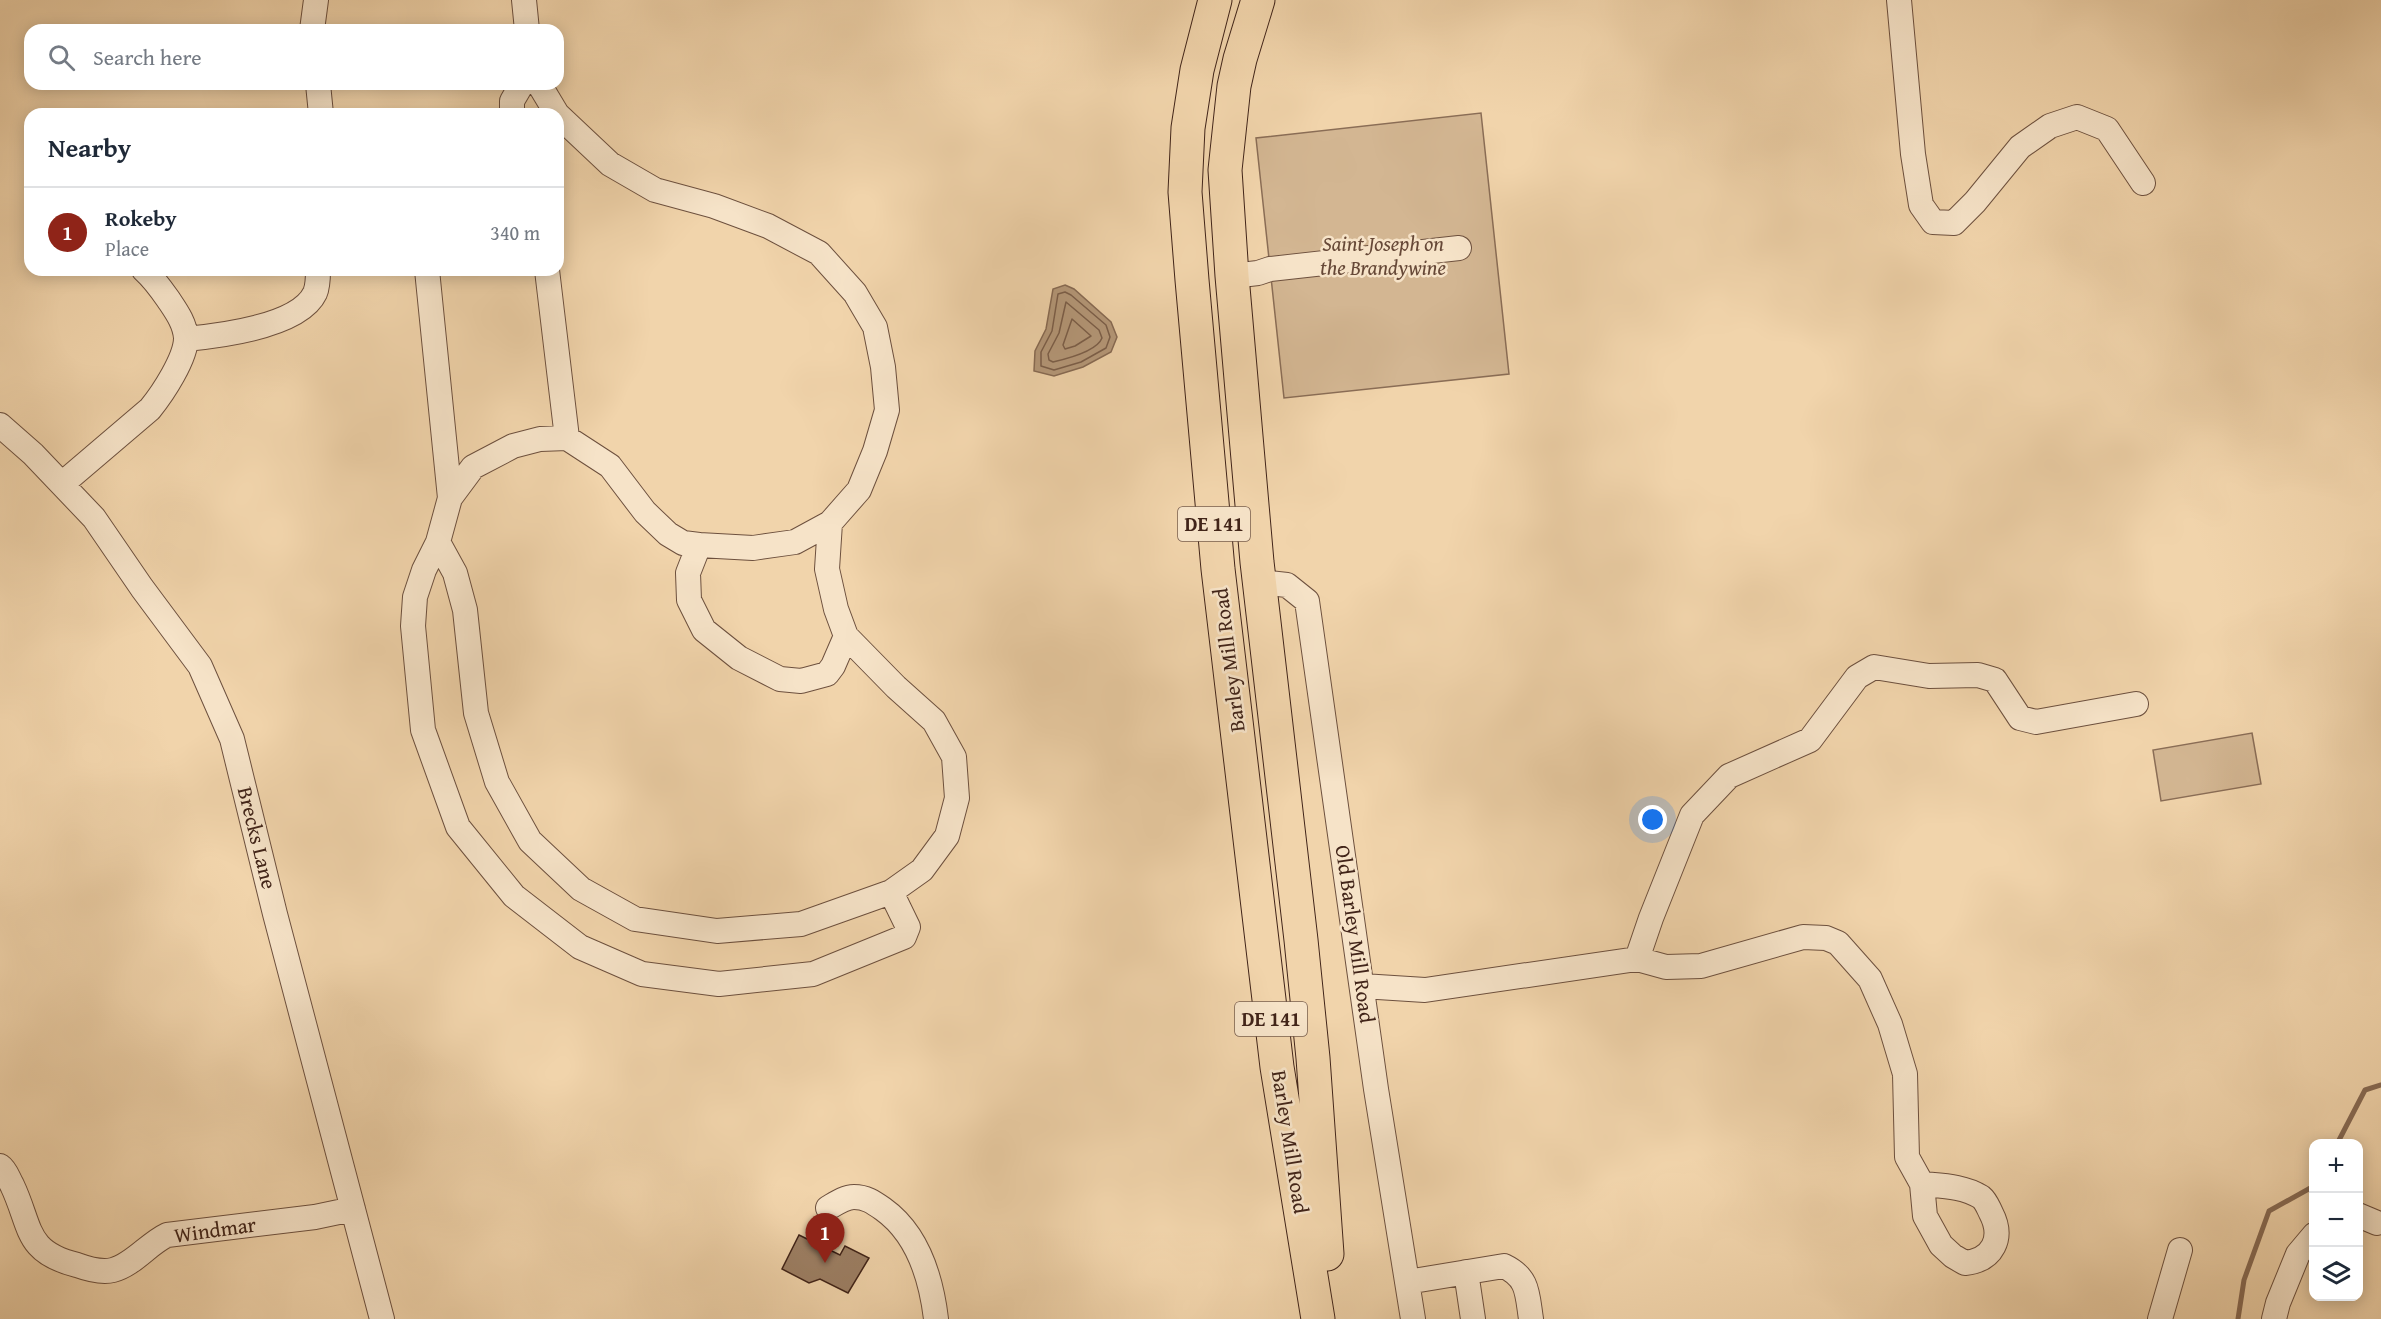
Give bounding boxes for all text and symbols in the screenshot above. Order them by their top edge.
search box [24,24,564,90]
icon: search [45,41,78,74]
text: Search here [93,41,202,73]
text: Nearby [48,128,131,167]
text: Rokeby [105,202,177,234]
text: 1 [62,218,73,247]
text: 340 m [490,218,540,247]
park label: Saint Joseph on the Brandywine [1320,228,1446,283]
text: Place [105,234,149,263]
road number: DE 141 [1178,507,1250,541]
street label: Barley Mill Road [1204,586,1253,734]
street label: Brecks Lane [230,783,285,892]
your location [1638,805,1667,834]
street label: Old Barley Mill Road [1328,843,1383,1026]
road number: DE 141 [1235,1002,1307,1036]
street label: Barley Mill Road [1264,1068,1317,1217]
map controls [2309,1139,2363,1301]
button: + [2309,1139,2363,1193]
button: − [2309,1193,2363,1247]
street label: Windmar [172,1208,258,1251]
pin: 1 [806,1214,844,1263]
button: layers [2309,1247,2363,1301]

